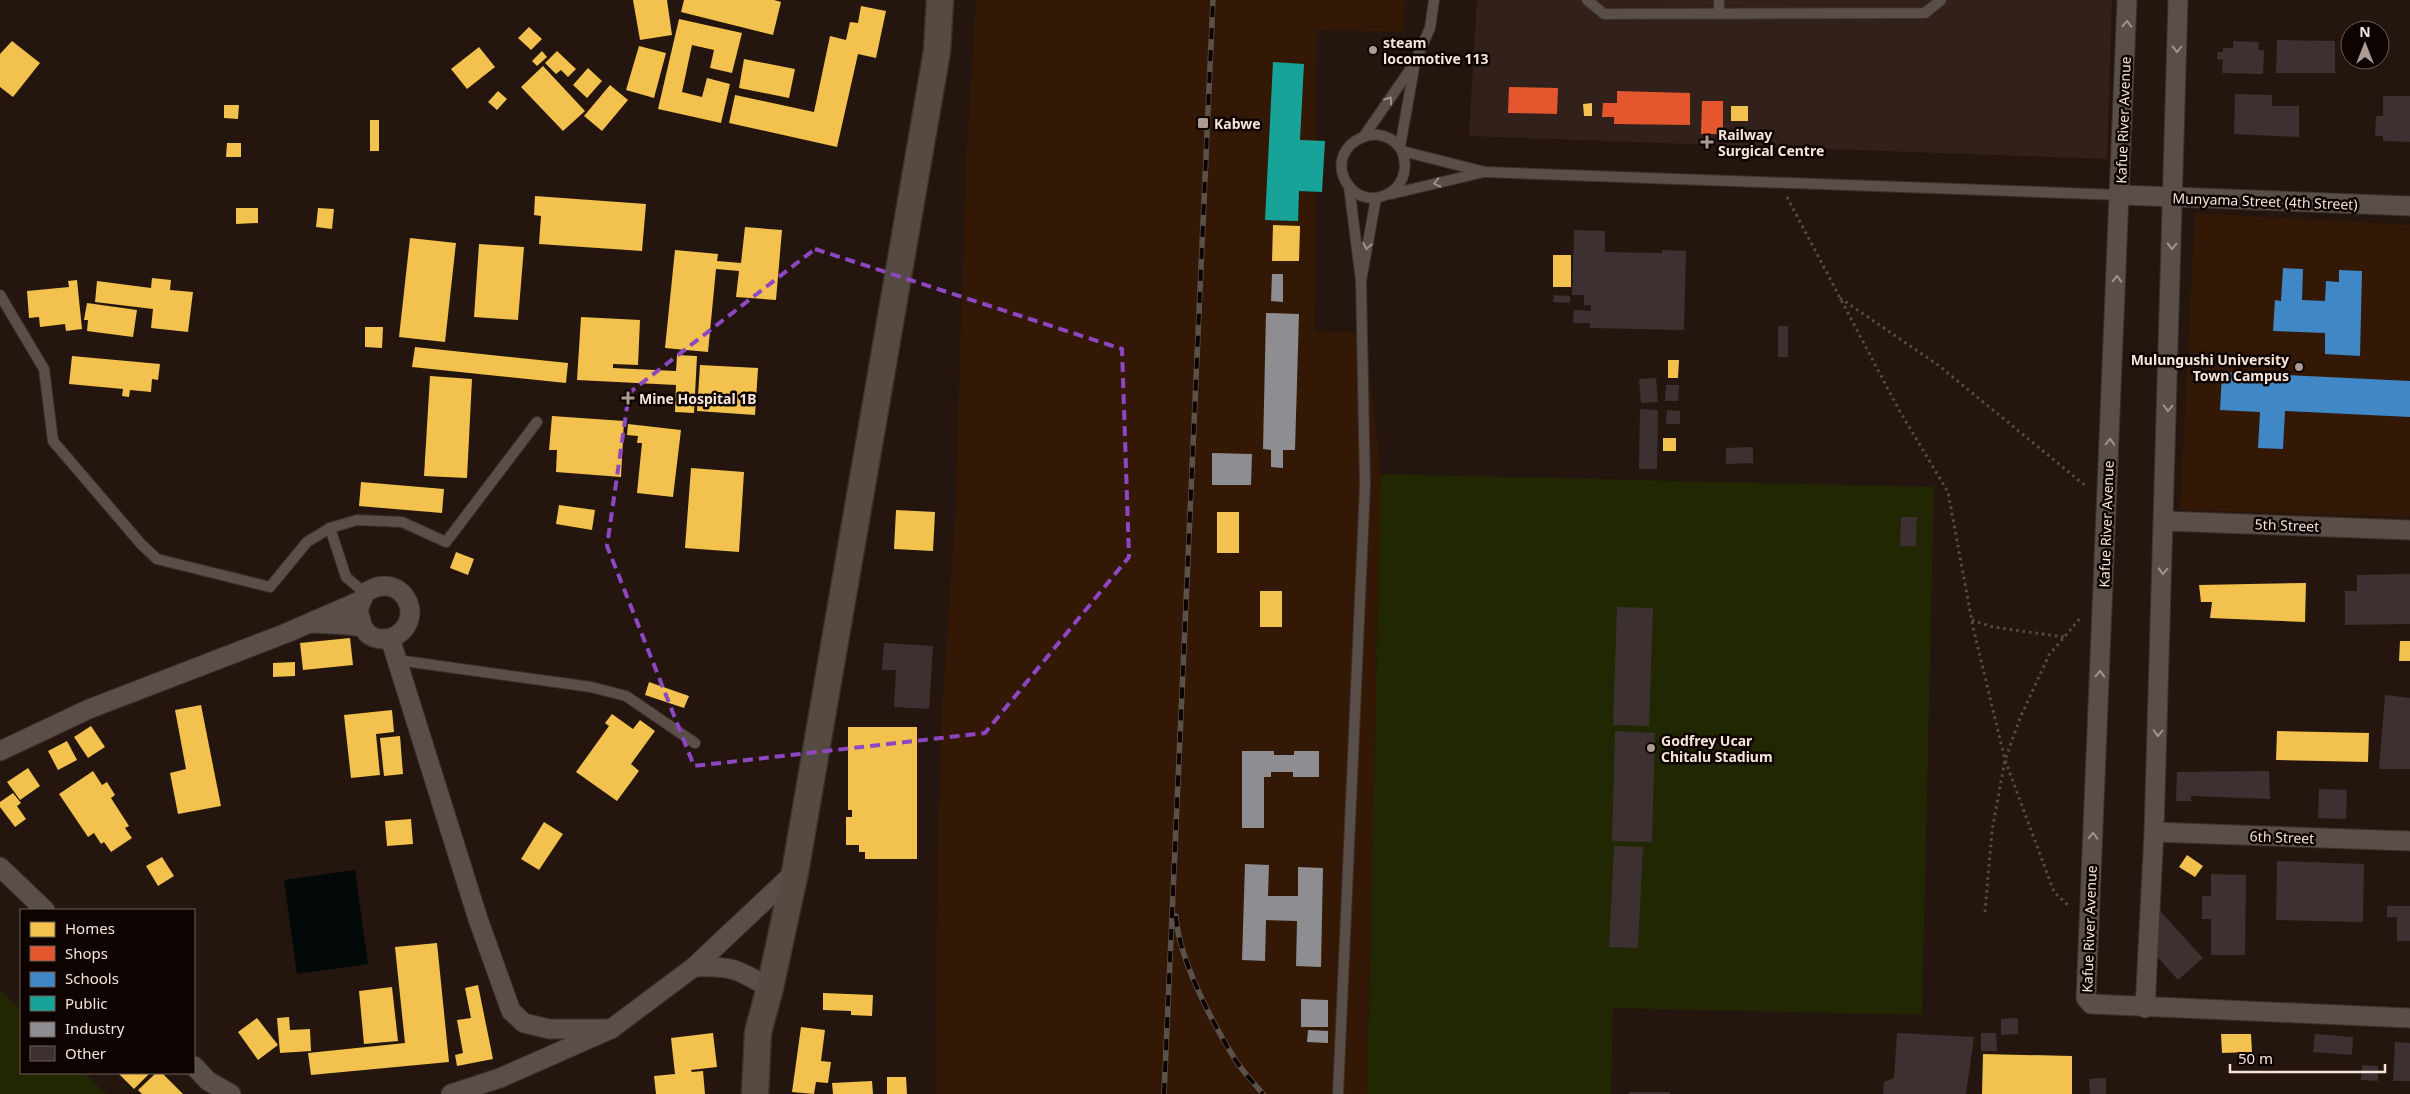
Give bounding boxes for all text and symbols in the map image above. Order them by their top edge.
one-way arrow [2121,20,2132,28]
north arrow [2340,20,2390,70]
text: N [2359,22,2371,41]
place label: steam locomotive 113 [1383,33,1489,68]
marker: steam locomotive 113 [1367,44,1379,56]
one-way arrow [2172,45,2182,53]
street label: Kafue River Avenue [2111,56,2135,184]
one-way arrow [1383,96,1392,106]
place label: Kabwe [1214,114,1261,133]
marker: Kabwe [1196,116,1210,130]
place label: Railway Surgical Centre [1718,125,1824,160]
marker: Railway Surgical Centre [1700,135,1714,149]
one-way arrow [1433,177,1442,188]
street label: Munyama Street (4th Street) [2172,188,2358,214]
one-way arrow [1363,242,1373,250]
one-way arrow [2167,242,2177,250]
one-way arrow [2111,275,2122,283]
place label: Mulungushi University Town Campus [2131,350,2289,385]
marker: Mulungushi University Town Campus [2293,361,2305,373]
place label: Mine Hospital 1B [639,389,757,408]
marker: Mine Hospital 1B [621,391,635,405]
one-way arrow [2162,405,2173,413]
one-way arrow [2104,437,2115,445]
street label: Kafue River Avenue [2094,460,2118,588]
street label: 5th Street [2254,514,2320,536]
one-way arrow [2157,567,2168,575]
one-way arrow [2095,670,2105,678]
one-way arrow [2152,730,2163,738]
place label: Godfrey Ucar Chitalu Stadium [1661,731,1773,766]
marker: Godfrey Ucar Chitalu Stadium [1645,742,1657,754]
street label: 6th Street [2249,826,2315,848]
one-way arrow [2088,832,2098,840]
street label: Kafue River Avenue [2077,865,2101,993]
legend [20,909,195,1074]
text: Homes [65,918,115,938]
text: Shops [65,943,108,963]
text: Schools [65,968,119,988]
text: Public [65,993,108,1013]
text: Industry [65,1018,125,1038]
scale bar [2230,1042,2385,1074]
text: Other [65,1043,106,1063]
text: 50 m [2238,1048,2273,1068]

